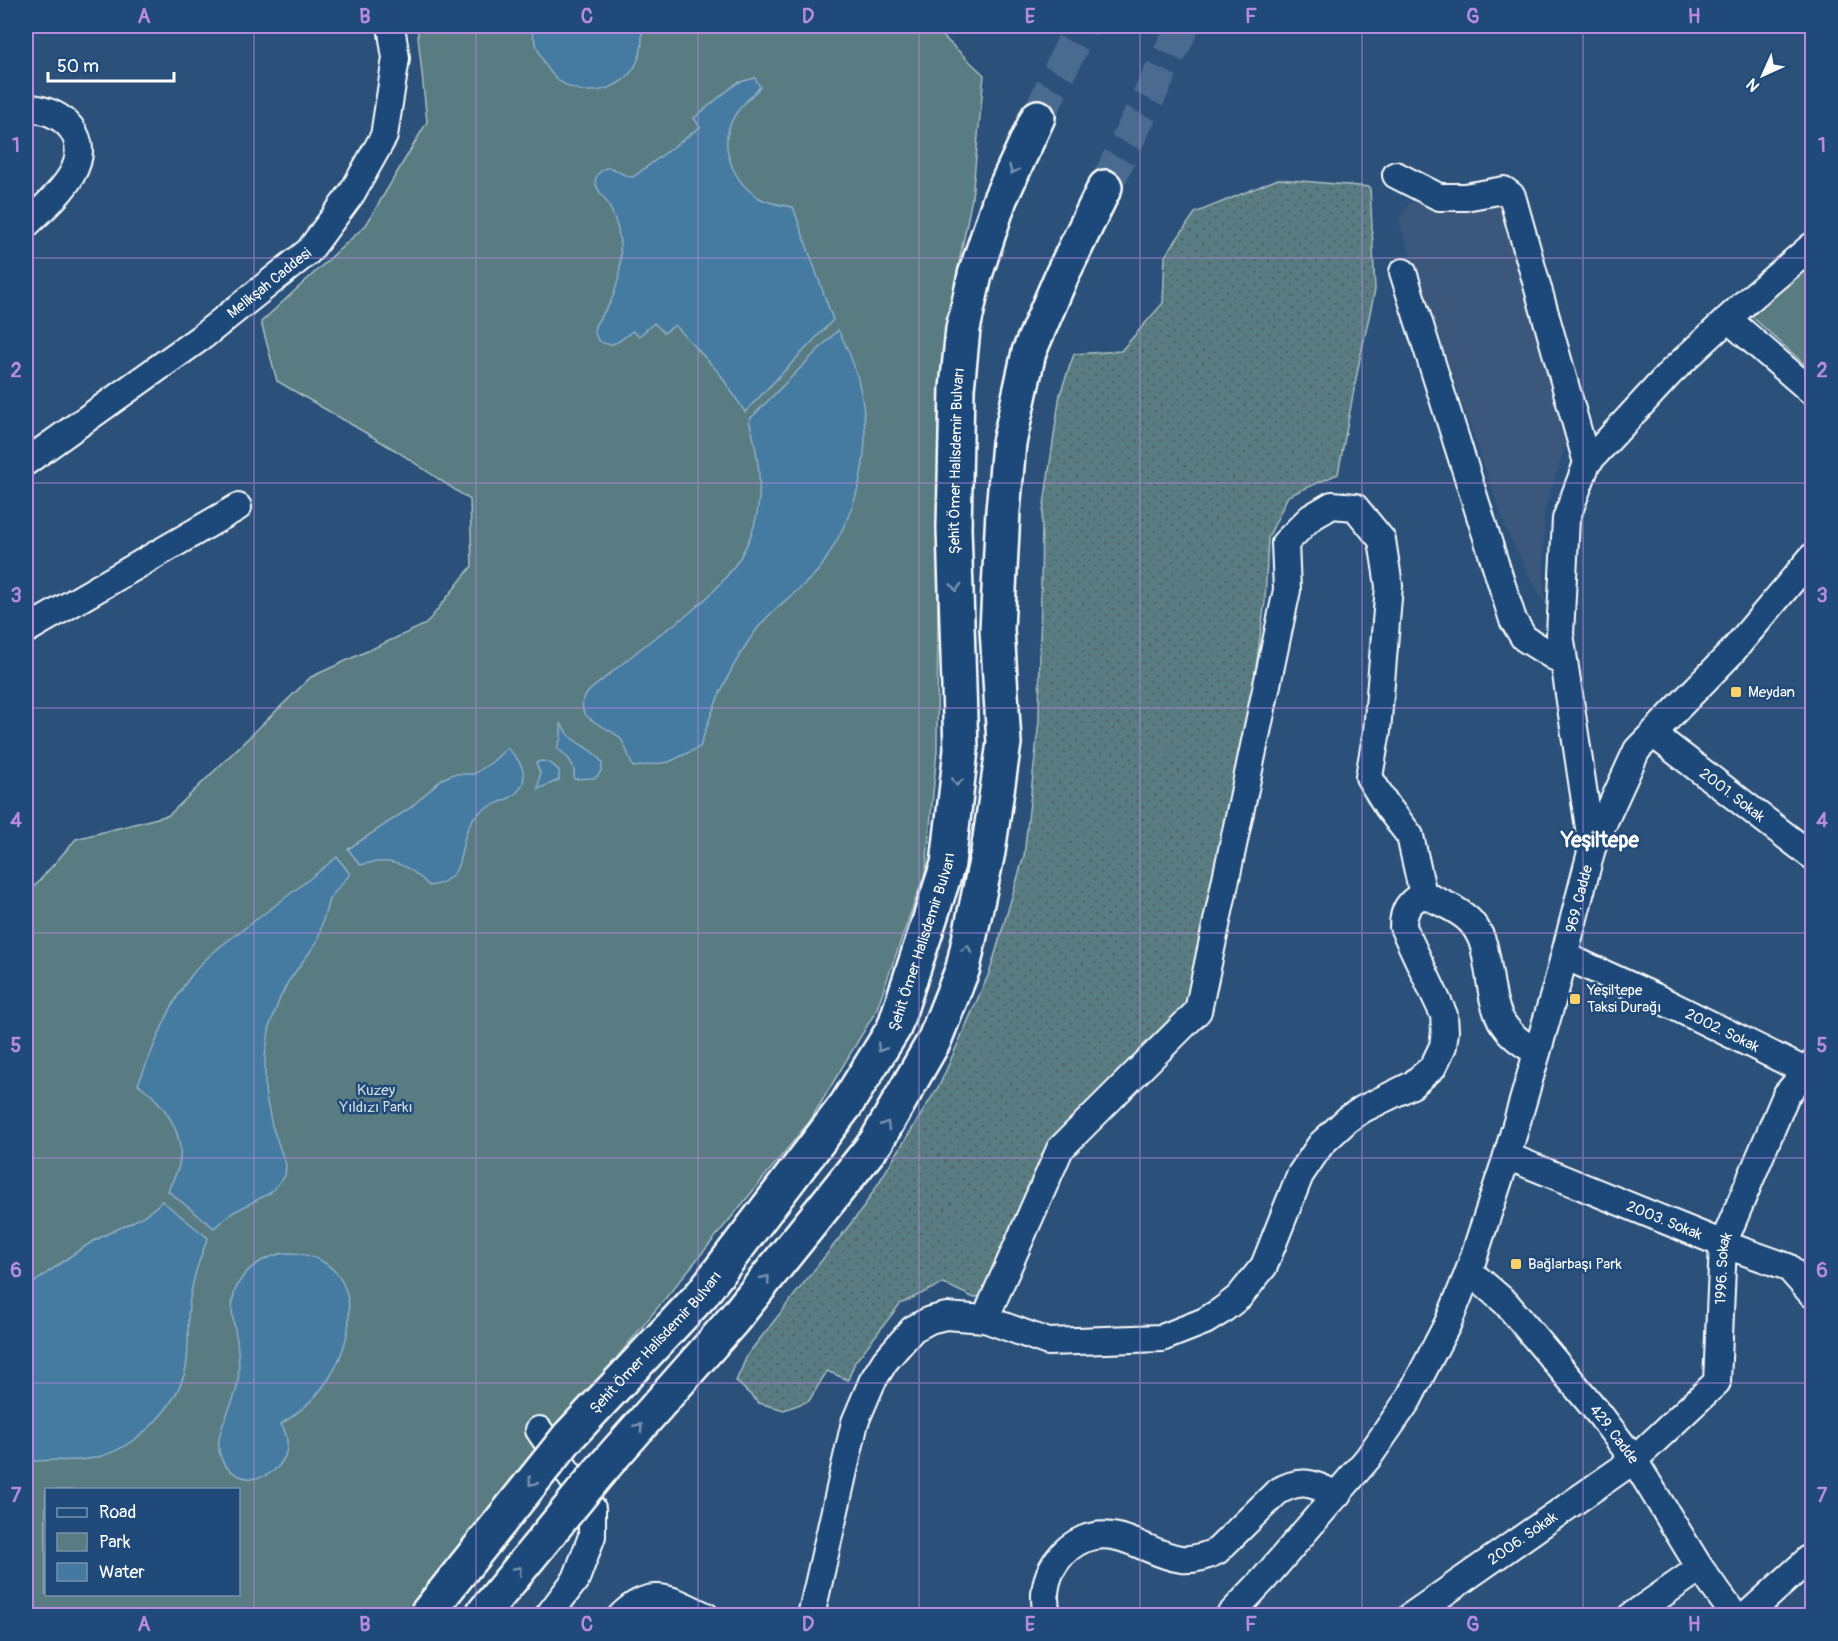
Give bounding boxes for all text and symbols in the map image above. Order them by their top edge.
text: A [138,4,151,29]
text: B [359,4,371,29]
text: C [581,4,593,29]
text: D [802,4,815,29]
text: E [1025,4,1036,29]
text: F [1245,4,1257,29]
text: G [1466,4,1480,29]
text: H [1688,4,1701,29]
scale bar [48,45,174,83]
north arrow [1733,45,1793,105]
text: 50 m [57,55,99,78]
text: N [1742,74,1764,96]
text: 1 [12,133,20,158]
text: 1 [1818,133,1826,158]
one-way arrow [1009,163,1021,174]
street label: Melikşah Caddesi [223,243,315,323]
text: 2 [10,358,22,383]
text: 2 [1816,358,1828,383]
street label: Şehit Ömer Halisdemir Bulvarı [944,367,969,554]
text: 3 [10,583,22,608]
one-way arrow [950,583,962,592]
text: 3 [1816,583,1828,608]
place label: Meydan [1748,683,1795,702]
marker: Meydan [1729,685,1743,699]
street label: 2001. Sokak [1696,764,1770,826]
one-way arrow [951,778,964,787]
text: 4 [10,808,22,833]
text: 4 [1816,808,1828,833]
district label: Yeşiltepe [1560,827,1639,854]
street label: Şehit Ömer Halisdemir Bulvarı [884,852,959,1033]
street label: 969. Cadde [1561,862,1597,935]
one-way arrow [960,944,973,954]
place label: Yeşiltepe Taksi Durağı [1586,981,1661,1017]
marker: Yeşiltepe Taksi Durağı [1568,992,1582,1006]
street label: 2002. Sokak [1682,1004,1763,1057]
text: 5 [11,1033,22,1058]
text: 5 [1817,1033,1828,1058]
one-way arrow [877,1042,889,1052]
park label: Kuzey Yıldızı Parkı [338,1081,413,1117]
one-way arrow [879,1121,890,1132]
street label: 2003. Sokak [1624,1196,1706,1244]
street label: 1996. Sokak [1711,1228,1737,1305]
place label: Bağlarbaşı Park [1528,1255,1623,1274]
marker: Bağlarbaşı Park [1509,1257,1523,1271]
text: 6 [10,1258,22,1283]
text: 6 [1816,1258,1828,1283]
street label: Şehit Ömer Halisdemir Bulvarı [585,1267,726,1417]
one-way arrow [759,1275,770,1286]
street label: 429. Cadde [1586,1400,1643,1468]
one-way arrow [632,1423,643,1434]
one-way arrow [528,1476,539,1487]
text: 7 [11,1483,22,1508]
text: 7 [1817,1483,1828,1508]
legend [45,1488,240,1596]
text: Road [99,1501,136,1524]
street label: 2006. Sokak [1484,1507,1561,1569]
text: Park [99,1531,131,1554]
text: Water [99,1561,145,1584]
one-way arrow [511,1566,522,1577]
text: A [138,1612,151,1637]
text: B [359,1612,371,1637]
text: C [581,1612,593,1637]
text: D [802,1612,815,1637]
text: E [1025,1612,1036,1637]
text: F [1245,1612,1257,1637]
text: G [1466,1612,1480,1637]
text: H [1688,1612,1701,1637]

